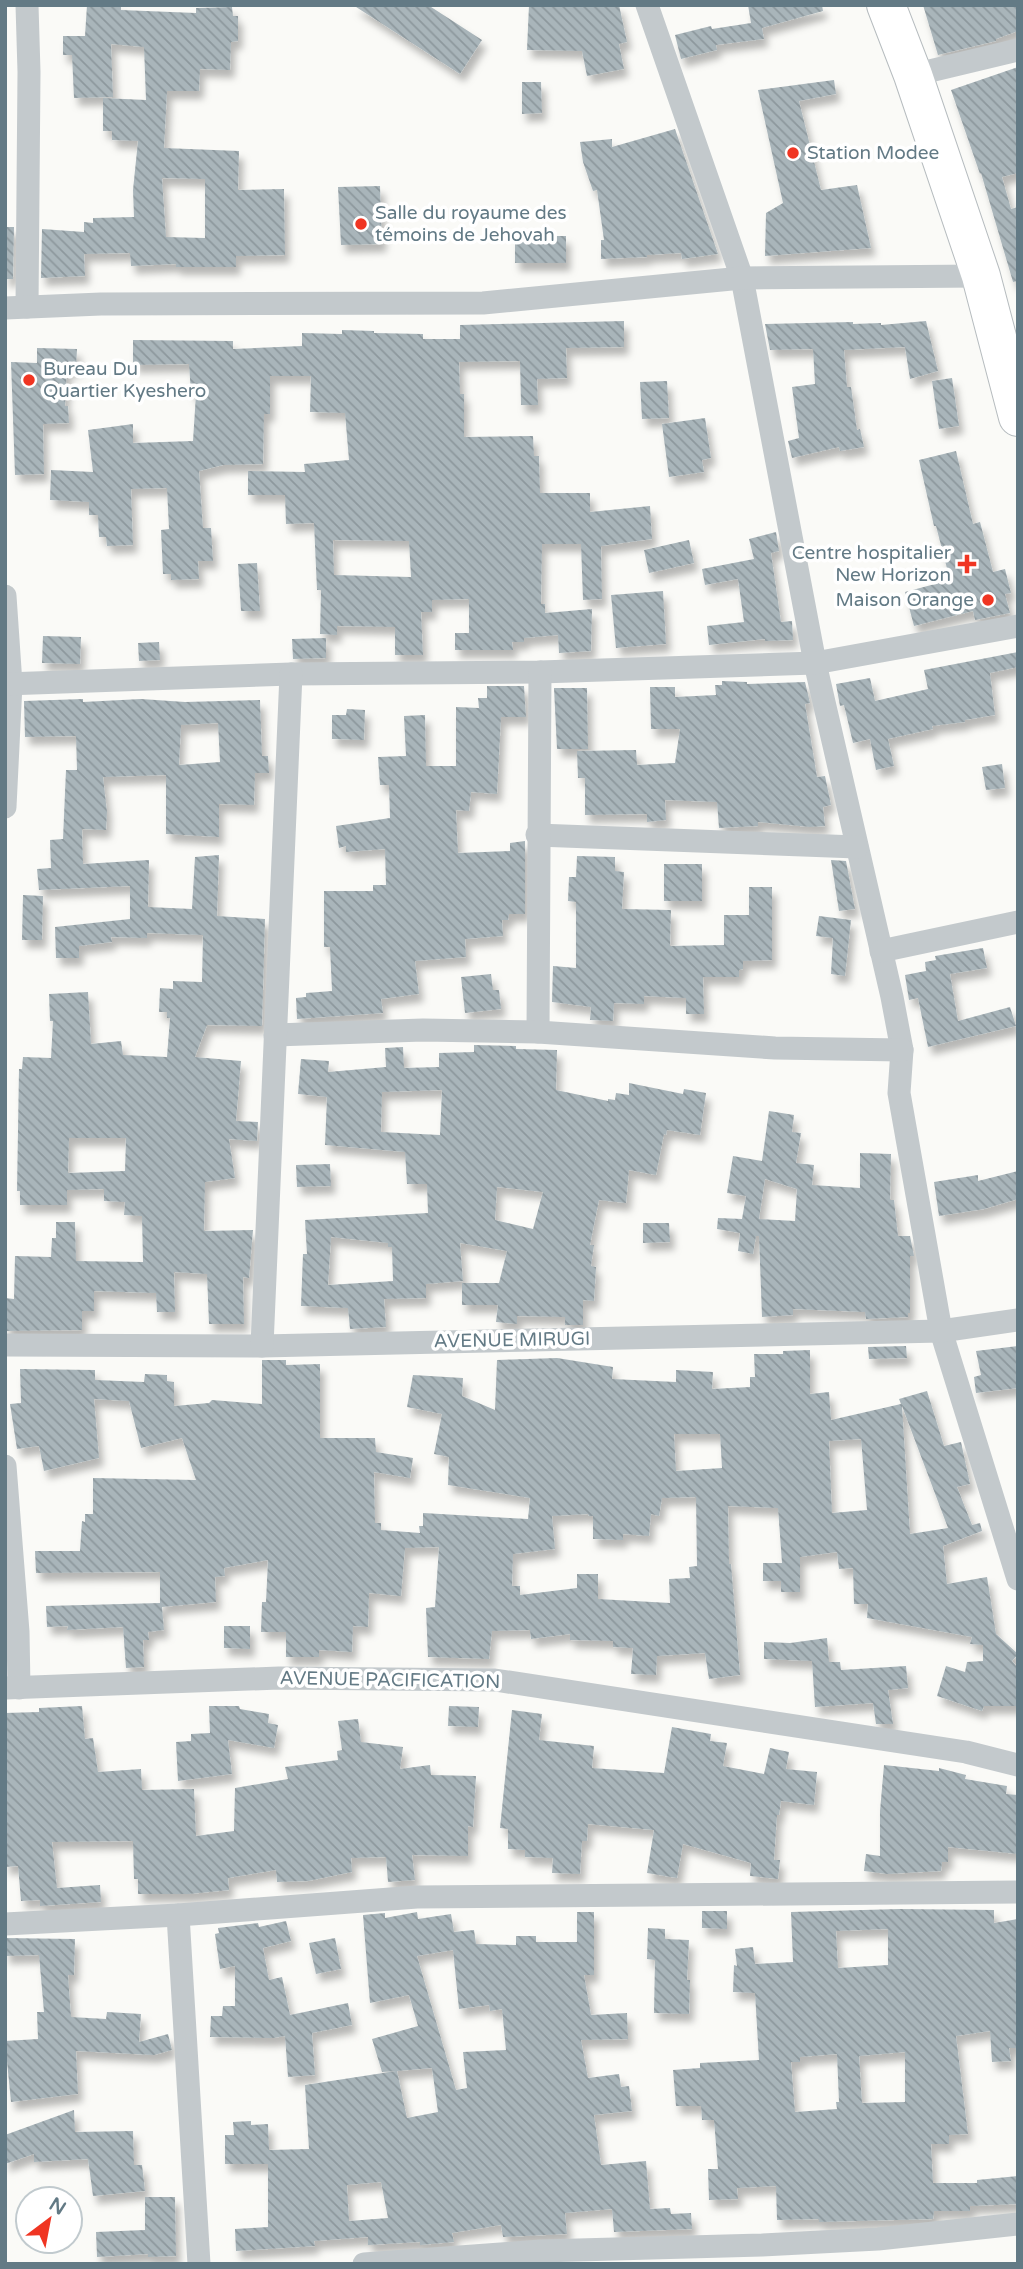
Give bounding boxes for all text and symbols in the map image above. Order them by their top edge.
place label: Station Modee [807,142,939,164]
marker: Station Modee [785,145,801,161]
place label: Salle du royaume des témoins de Jehovah [375,202,567,246]
marker: Salle du royaume des témoins de Jehovah [353,216,369,232]
place label: Bureau Du Quartier Kyeshero [43,358,206,402]
marker: Bureau Du Quartier Kyeshero [21,372,37,388]
place label: Centre hospitalier New Horizon [792,542,952,586]
marker: Centre hospitalier New Horizon [957,554,977,574]
place label: Maison Orange [836,589,974,611]
marker: Maison Orange [980,592,996,608]
street label: AVENUE MIRUGI [433,1328,591,1352]
street label: AVENUE PACIFICATION [279,1667,501,1693]
north arrow [14,2185,84,2255]
text: N [45,2193,70,2220]

